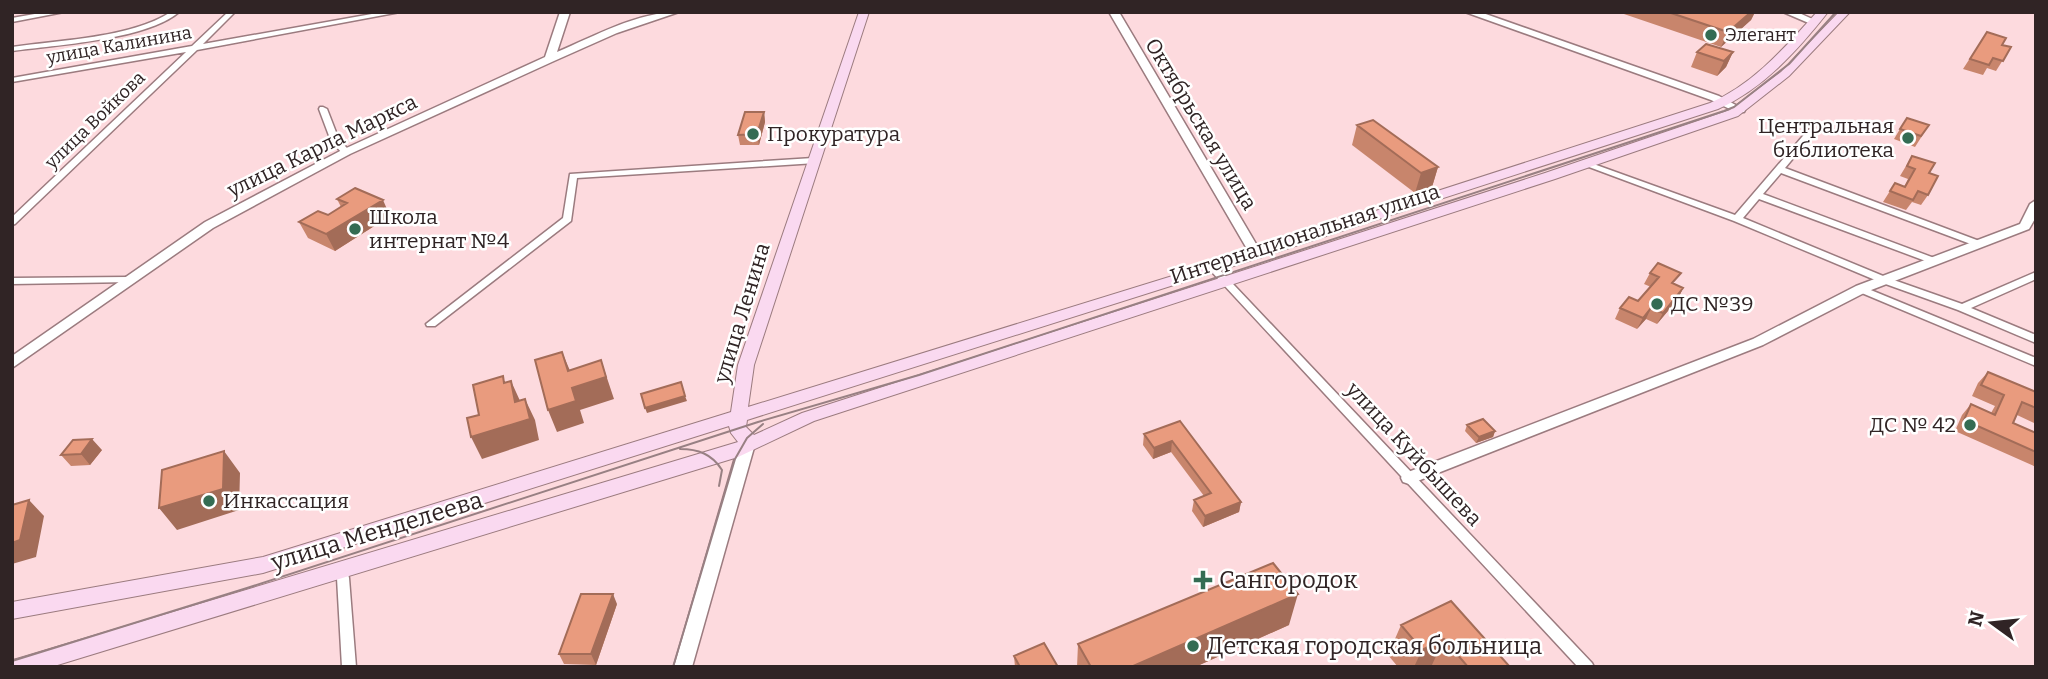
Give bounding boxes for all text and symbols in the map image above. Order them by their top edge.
street label: улица Калинина [44,21,193,69]
place label: Элегант [1725,24,1796,46]
marker: Элегант [1703,27,1719,43]
street label: Октябрьская улица [1139,33,1263,215]
street label: улица Войкова [40,67,150,174]
street label: улица Карла Маркса [222,89,422,204]
place label: Центральная библиотека [1758,113,1894,163]
place label: Прокуратура [767,121,901,147]
marker: Прокуратура [745,126,761,142]
marker: Центральная библиотека [1900,130,1916,146]
street label: Интернациональная улица [1167,178,1444,290]
place label: Школа интернат №4 [369,204,509,254]
marker: Школа интернат №4 [347,221,363,237]
street label: улица Ленина [708,239,776,387]
place label: ДС №39 [1671,291,1754,317]
marker: ДС №39 [1649,296,1665,312]
street label: улица Куйбышева [1340,376,1488,532]
place label: ДС № 42 [1870,412,1956,438]
marker: ДС № 42 [1962,417,1978,433]
street label: улица Менделеева [267,486,486,577]
place label: Инкассация [223,488,349,514]
marker: Инкассация [201,493,217,509]
place label: Сангородок [1219,566,1358,594]
marker: Сангородок [1193,570,1213,590]
north arrow [1957,588,2027,658]
text: N [1963,608,1989,629]
place label: Детская городская больница [1207,632,1542,660]
marker: Детская городская больница [1185,638,1201,654]

